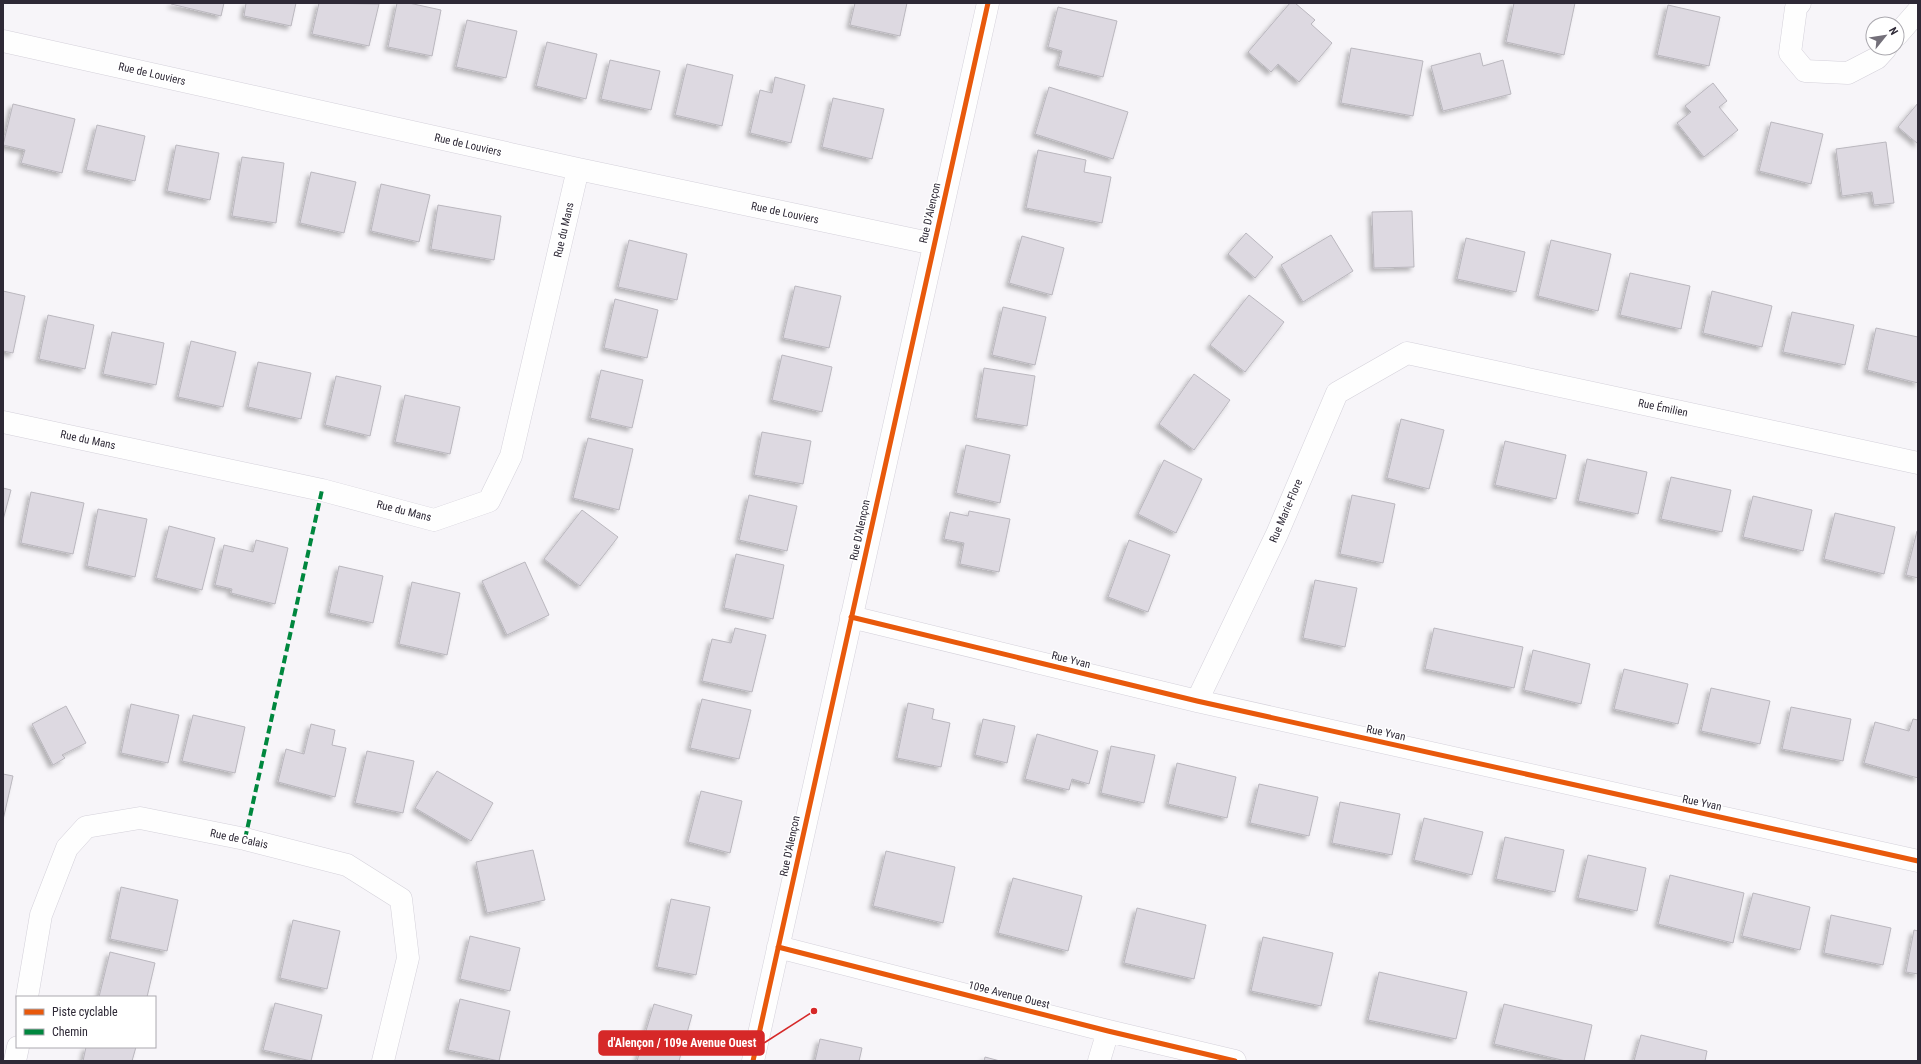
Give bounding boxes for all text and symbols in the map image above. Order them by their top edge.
north arrow [1865,16,1905,56]
text: N [1886,25,1901,38]
street label: Rue de Louviers [117,60,187,88]
street label: Rue de Louviers [433,131,503,159]
street label: Rue D'Alençon [917,181,943,245]
street label: Rue de Louviers [750,199,820,227]
street label: Rue du Mans [551,201,577,259]
street label: Rue Émilien [1637,396,1689,420]
street label: Rue du Mans [59,428,117,452]
street label: Rue Marie-Flore [1267,477,1305,545]
street label: Rue du Mans [375,498,433,524]
street label: Rue D'Alençon [847,498,873,562]
street label: Rue Yvan [1050,649,1092,671]
street label: Rue Yvan [1365,723,1407,743]
street label: Rue Yvan [1681,793,1723,813]
street label: Rue D'Alençon [777,814,803,878]
street label: Rue de Calais [209,827,269,851]
street label: 109e Avenue Ouest [967,979,1051,1011]
legend [16,996,156,1048]
text: Piste cyclable [52,1005,118,1019]
text: Chemin [52,1025,88,1039]
callout: d'Alençon / 109e Avenue Ouest [599,1031,764,1055]
text: d'Alençon / 109e Avenue Ouest [608,1036,757,1050]

